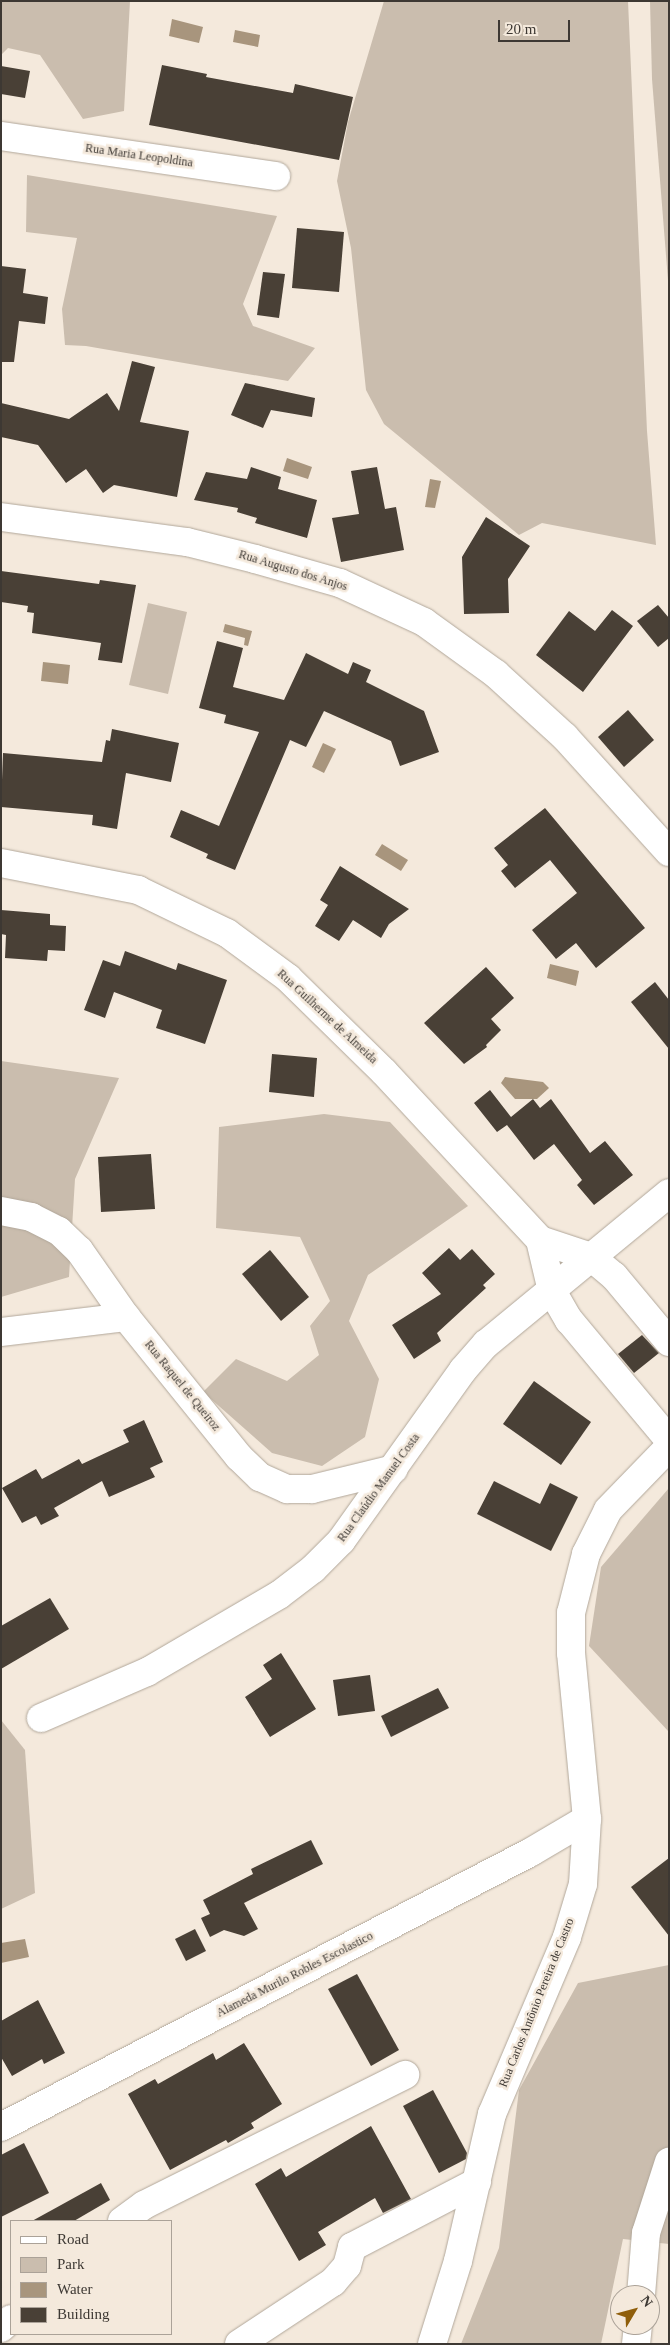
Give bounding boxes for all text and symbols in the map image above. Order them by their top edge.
scale bar [500,10,572,42]
text: 20 m [506,21,536,37]
street label: Rua Maria Leopoldina [84,141,194,171]
street label: Rua Augusto dos Anjos [236,547,350,595]
street label: Rua Guilherme de Almeida [274,967,380,1067]
street label: Rua Raquel de Queiroz [141,1338,223,1434]
street label: Rua Claúdio Manuel Costa [335,1431,423,1545]
street label: Rua Carlos Antônio Pereira de Castro [496,1916,578,2090]
street label: Alameda Murilo Robles Escolastico [214,1929,376,2021]
legend [10,2220,172,2335]
text: Road [57,2231,89,2247]
text: Park [57,2256,85,2272]
text: Water [57,2281,92,2297]
north arrow [610,2285,660,2335]
text: N [638,2293,656,2310]
text: Building [57,2306,110,2322]

